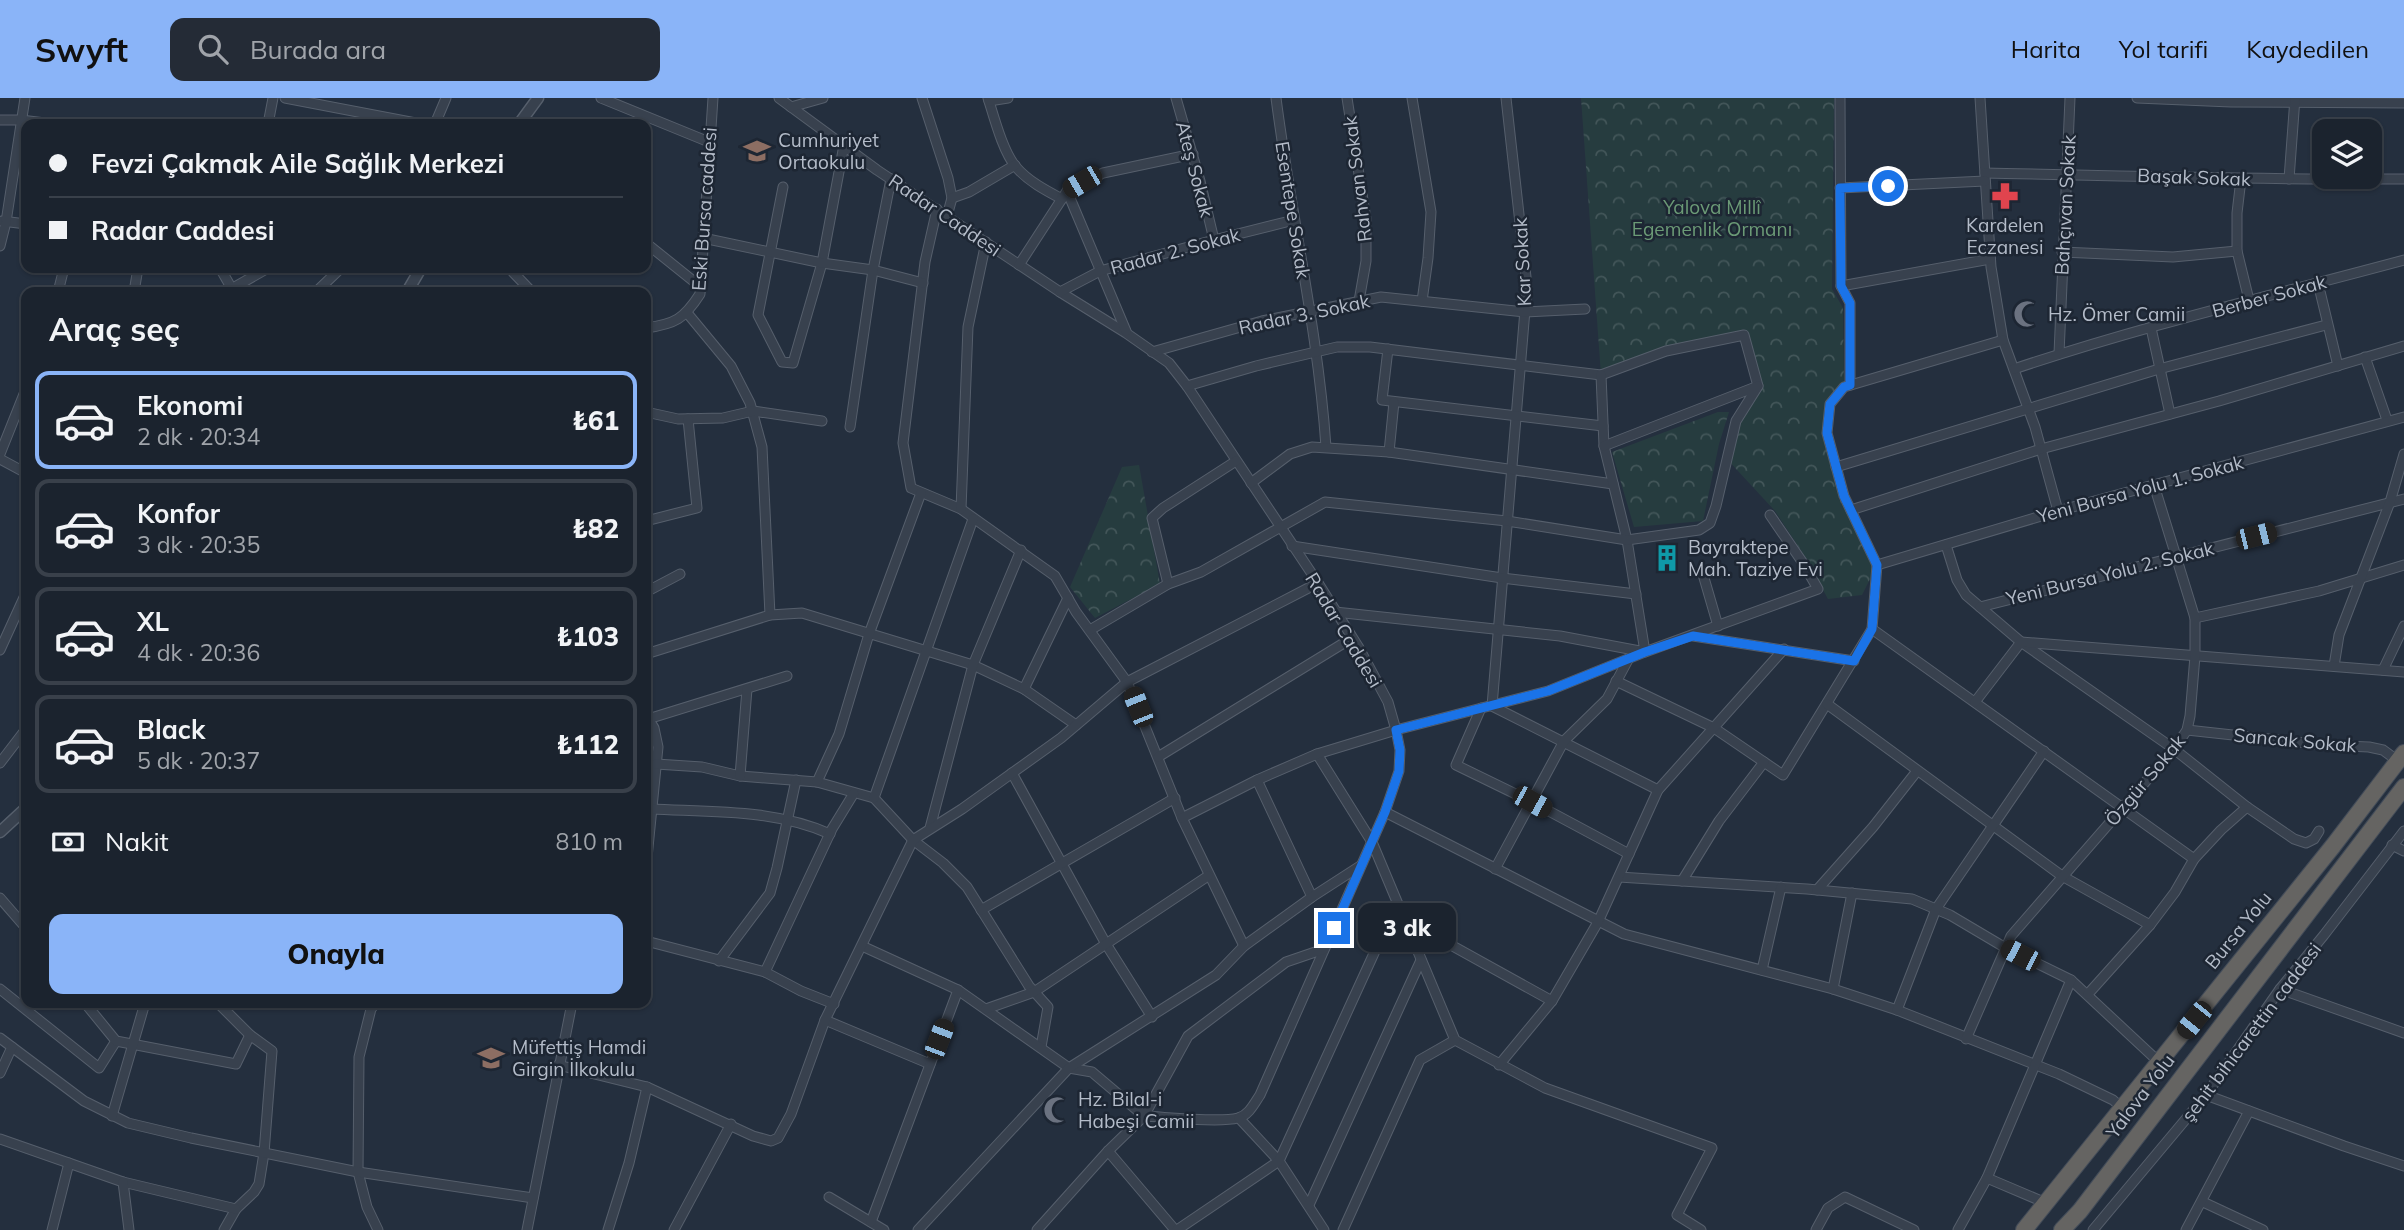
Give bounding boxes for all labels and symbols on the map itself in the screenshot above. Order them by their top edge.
street label: Rahvan Sokak [1337,115,1377,243]
street label: Ateş Sokak [1171,118,1219,220]
street label: Eski Bursa caddesi [686,126,722,292]
place label: Cumhuriyet Ortaokulu [778,128,879,174]
street label: Bahçıvan Sokak [2049,134,2081,276]
school or university icon: Cumhuriyet Ortaokulu [742,136,772,166]
street label: Esentepe Sokak [1270,139,1316,281]
car [1059,162,1106,202]
street label: Başak Sokak [2137,163,2251,191]
street label: Radar Caddesi [884,169,1006,261]
route start [1872,170,1904,202]
pharmacy icon: Kardelen Eczanesi [1990,181,2020,211]
park label: Yalova Millî Egemenlik Ormanı [1632,195,1792,241]
place label: Kardelen Eczanesi [1966,213,2044,259]
street label: Kar Sokak [1508,217,1536,307]
street label: Radar 2. Sokak [1107,222,1243,280]
street label: Berber Sokak [2209,269,2329,323]
street label: Radar 3. Sokak [1236,288,1372,340]
mosque icon: Hz. Ömer Camii [2012,299,2042,329]
place label: Hz. Ömer Camii [2048,302,2185,326]
street label: Yeni Bursa Yolu 1. Sokak [2033,450,2246,528]
car [2234,521,2279,551]
place label: Bayraktepe Mah. Taziye Evi [1688,535,1823,581]
street label: Yeni Bursa Yolu 2. Sokak [2003,536,2216,611]
building icon: Bayraktepe Mah. Taziye Evi [1652,543,1682,573]
street label: Radar Caddesi [1300,568,1388,692]
car [1121,684,1156,730]
street label: Sancak Sokak [2232,723,2358,757]
street label: Özgür Sokak [2100,729,2190,831]
car [1509,783,1556,821]
street label: Bursa Yolu [2199,886,2277,974]
callout: 3 dk [1358,904,1456,952]
route end [1318,912,1350,944]
car [1997,936,2044,974]
street label: şehit bihicarettin caddesi [2176,938,2326,1126]
car [2173,997,2216,1043]
car [922,1016,957,1062]
place label: Müfettiş Hamdi Girgin İlkokulu [512,1035,646,1081]
school or university icon: Müfettiş Hamdi Girgin İlkokulu [476,1043,506,1073]
street label: Yalova Yolu [2100,1049,2179,1144]
place label: Hz. Bilal-i Habeşi Camii [1078,1087,1195,1133]
mosque icon: Hz. Bilal-i Habeşi Camii [1042,1095,1072,1125]

